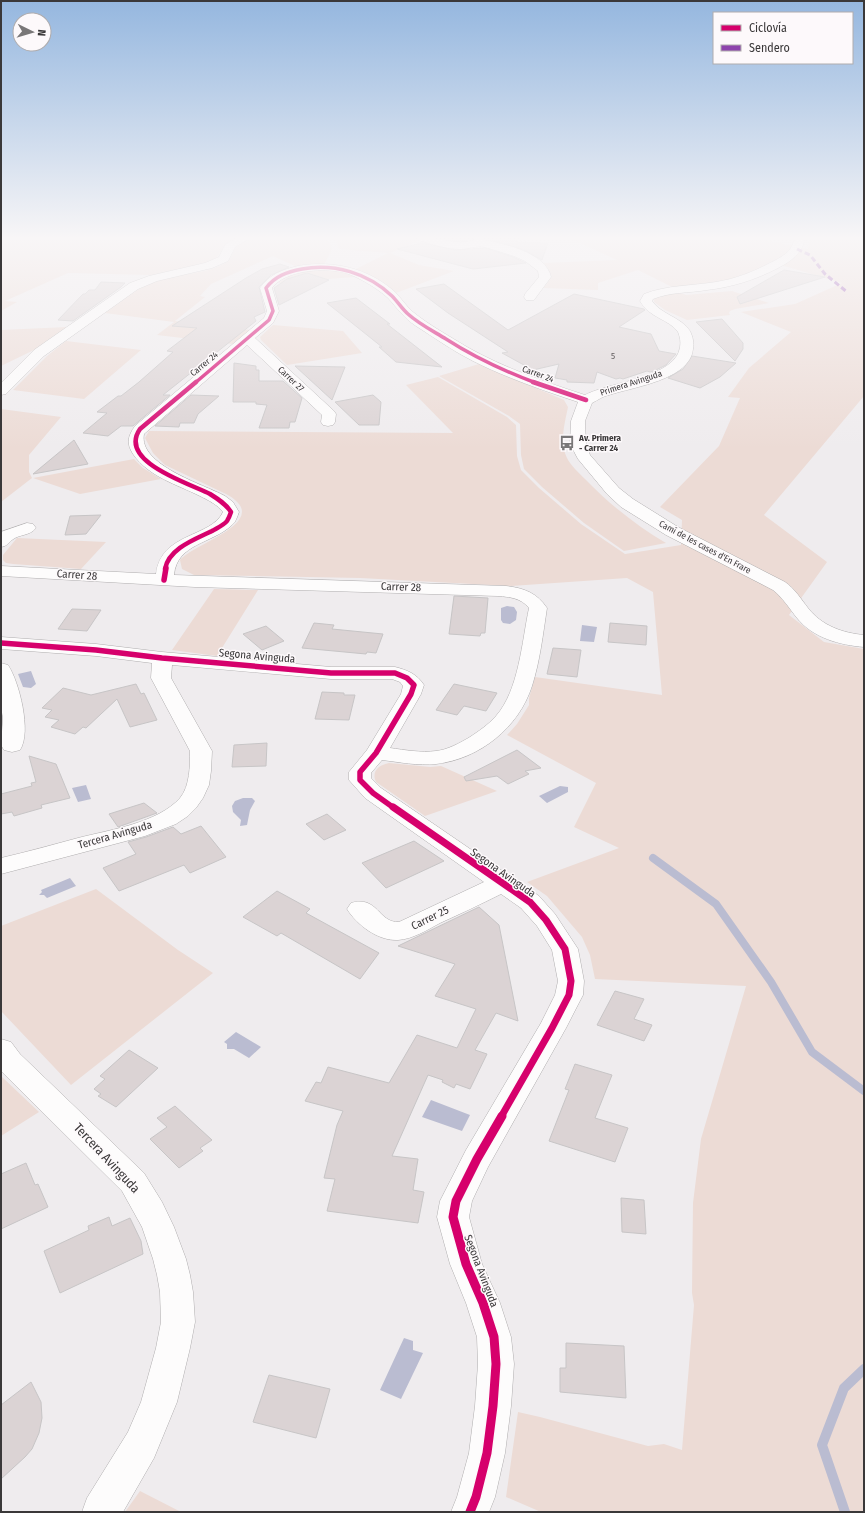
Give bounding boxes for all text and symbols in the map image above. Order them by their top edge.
north arrow [12,12,52,52]
legend [713,12,853,64]
text: Ciclovía [749,21,787,35]
text: N [35,29,48,37]
text: Sendero [749,41,790,55]
street label: Carrer 24 [188,349,220,378]
house number: 5 [611,351,615,361]
street label: Carrer 27 [276,364,306,394]
street label: Carrer 24 [521,364,556,385]
street label: Primera Avinguda [599,368,664,398]
place label: Av. Primera - Carrer 24 [578,433,621,453]
bus stop icon: Av. Primera - Carrer 24 [558,434,576,452]
street label: Camí de les cases d'En Frare [657,519,753,576]
street label: Carrer 28 [56,567,98,583]
street label: Carrer 28 [381,580,422,594]
street label: Segona Avinguda [218,646,296,666]
street label: Tercera Avinguda [77,818,153,852]
street label: Segona Avinguda [468,846,538,900]
street label: Carrer 25 [409,903,451,933]
street label: Tercera Avinguda [71,1120,143,1196]
street label: Segona Avinguda [461,1233,501,1309]

